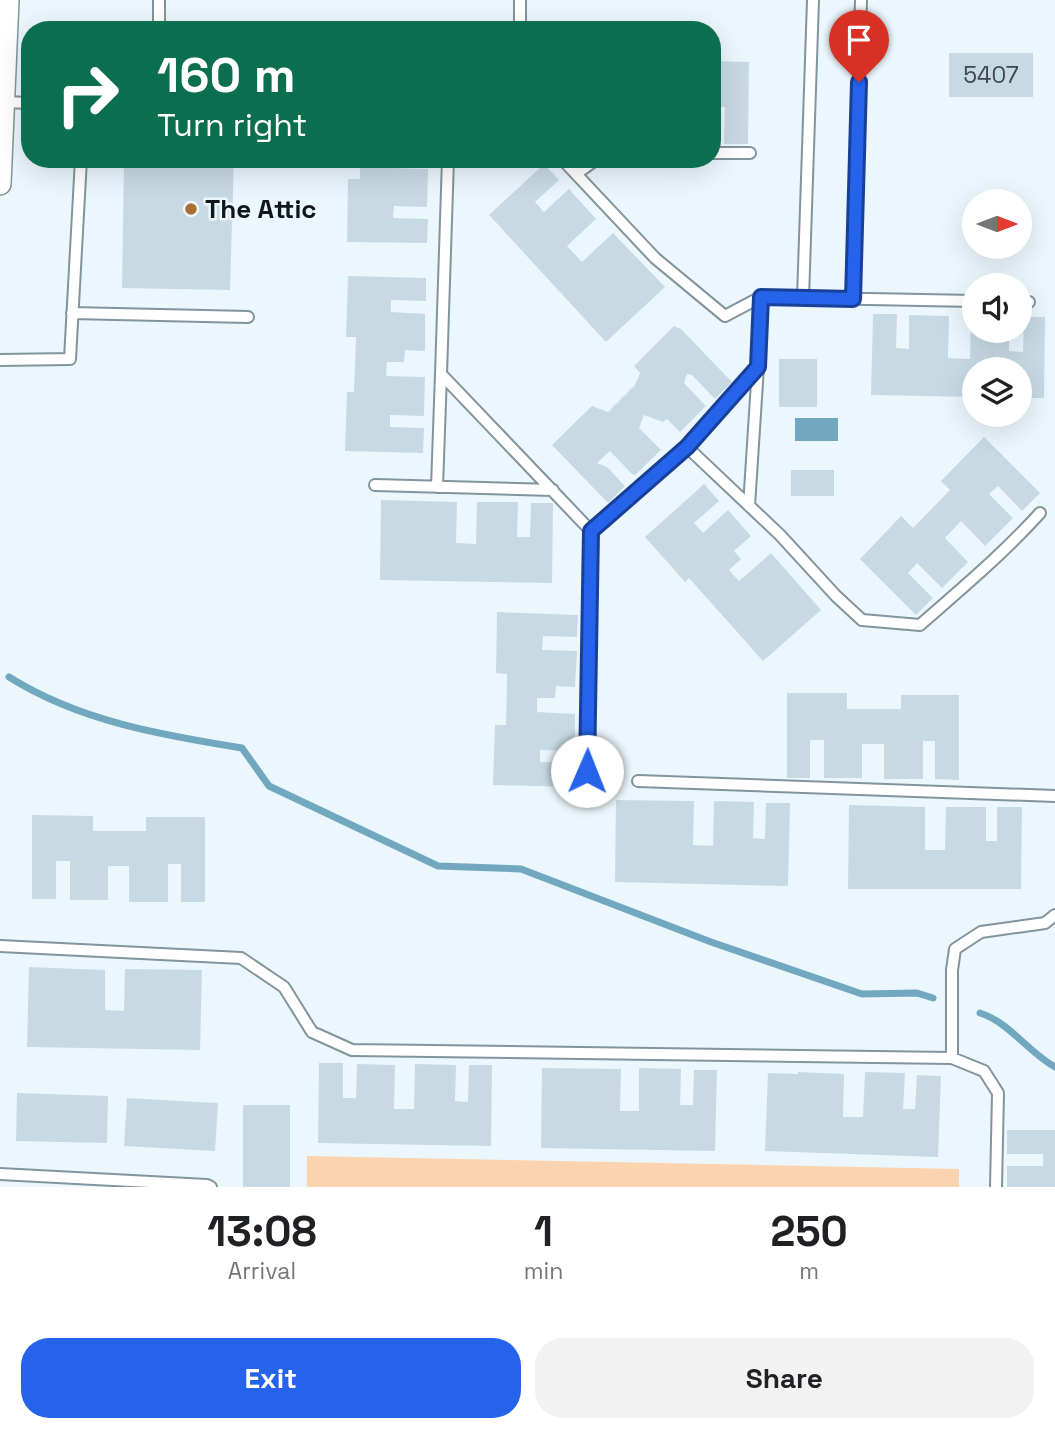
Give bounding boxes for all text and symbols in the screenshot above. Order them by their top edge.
pin [829,10,889,82]
icon: arrive [840,21,878,59]
text: 160 m [157,44,295,106]
icon: right [42,49,133,140]
house number: 5407 [963,60,1019,90]
text: Turn right [157,105,307,145]
north arrow [962,189,1032,259]
map controls [962,189,1032,427]
place label: The Attic [205,192,317,226]
marker: The Attic [183,201,199,217]
button: sound [962,273,1032,343]
button: layers [962,357,1032,427]
position arrow [550,734,624,808]
text: 13:08 [207,1205,317,1258]
text: 1 [534,1205,553,1258]
text: 250 [770,1205,848,1258]
text: Arrival [228,1256,296,1286]
text: min [524,1256,563,1286]
text: m [799,1256,819,1286]
button: Exit [21,1338,521,1418]
button: Share [535,1338,1034,1418]

